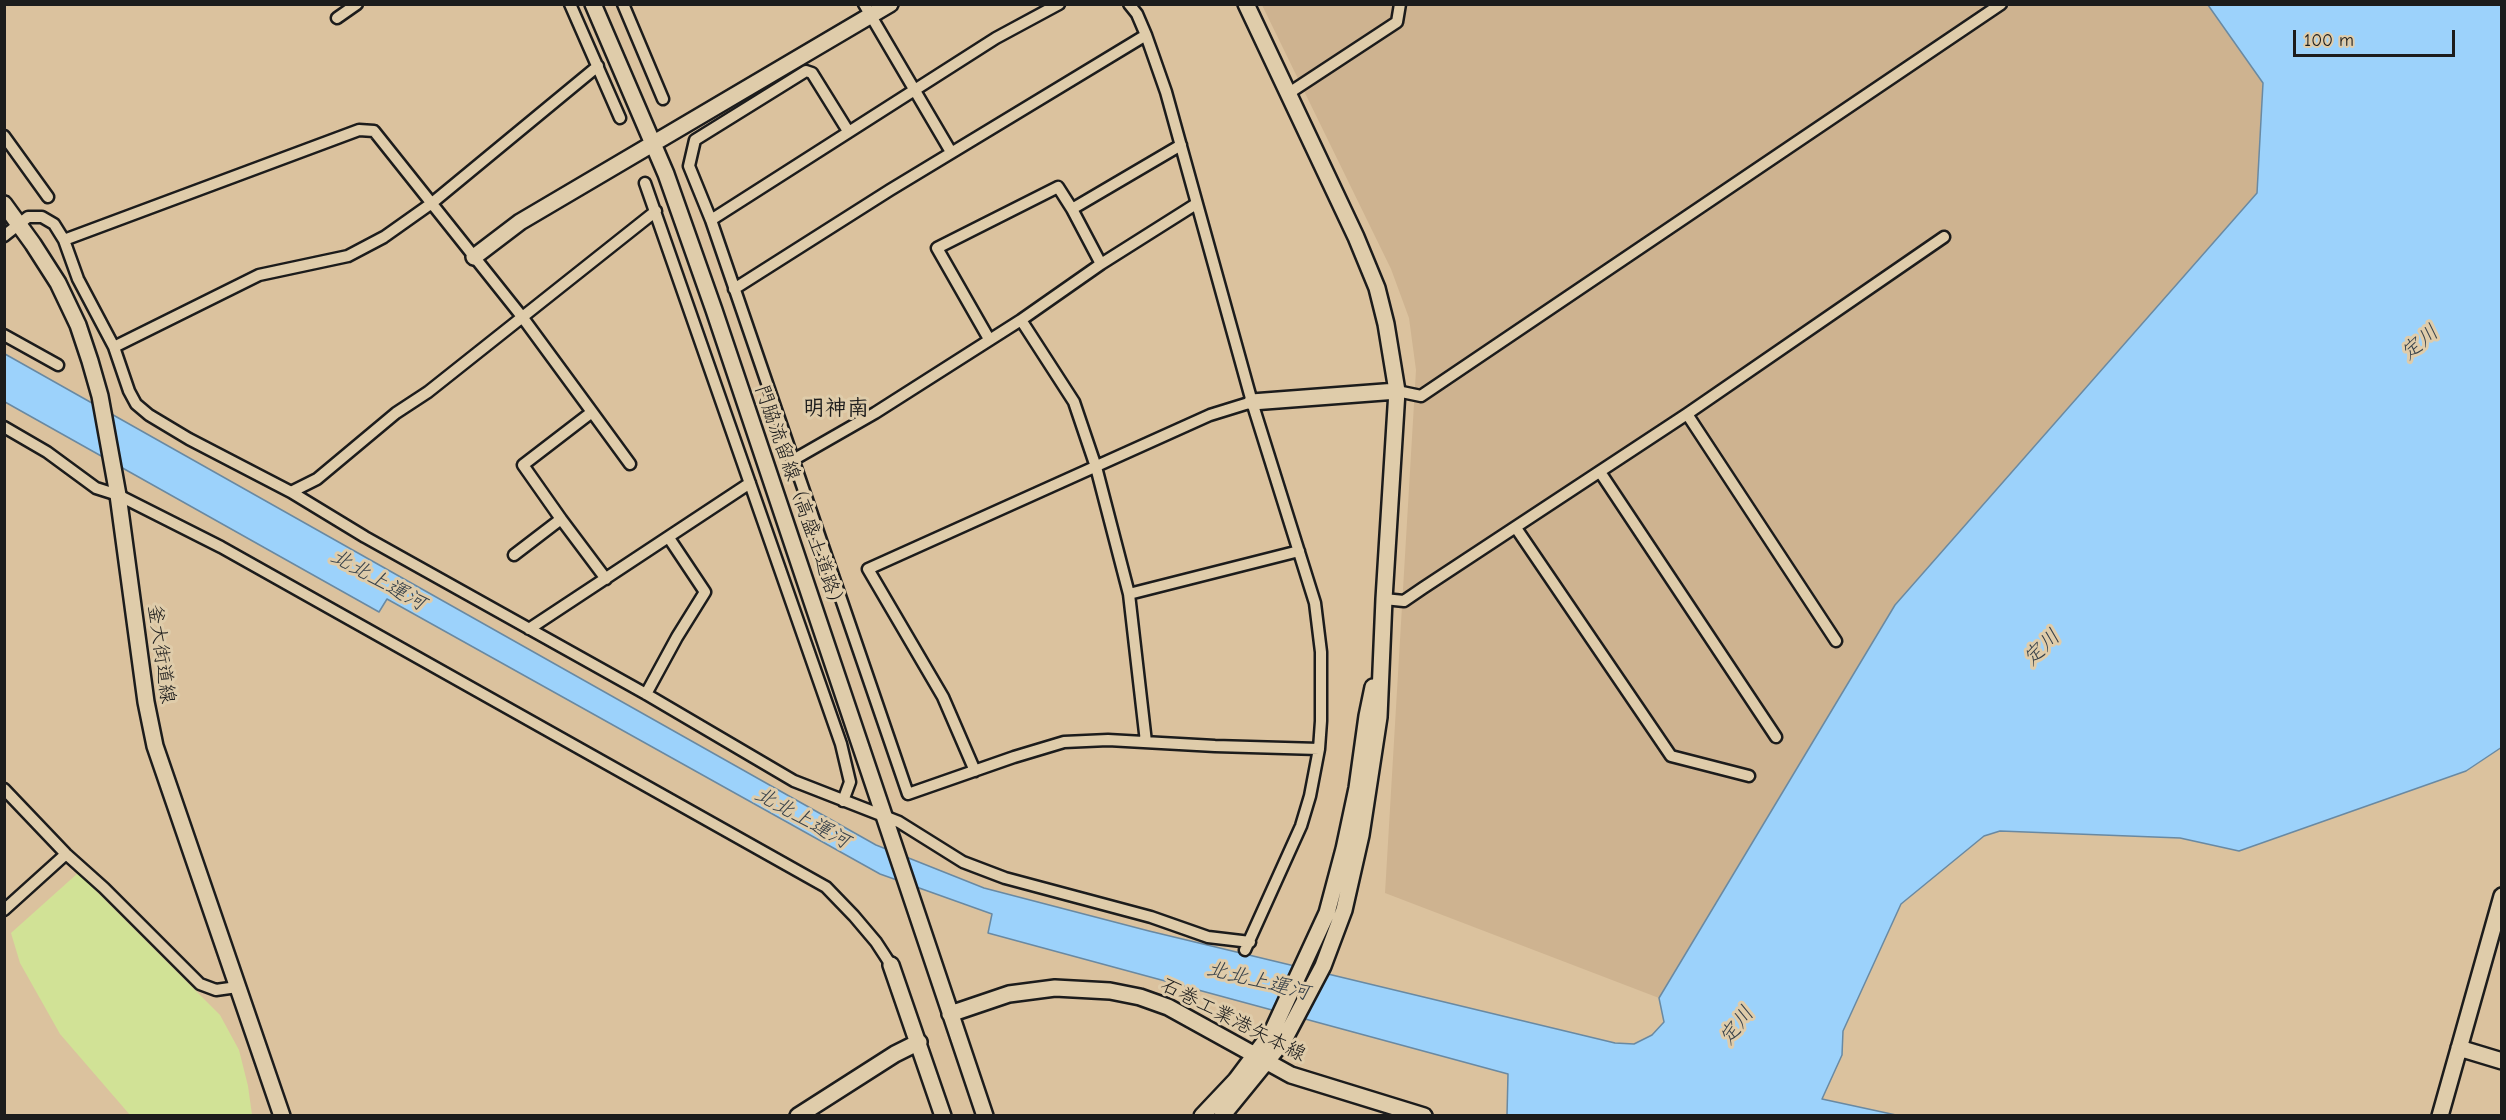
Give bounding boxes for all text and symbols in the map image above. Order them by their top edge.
scale bar [2296,18,2458,56]
text: 100 m [2304,30,2354,51]
water label: 定川 [2396,320,2444,366]
street label: 門脇流留線（高盛土道路） [750,382,850,616]
district label: 明神南 [803,396,869,422]
water label: 北北上運河 [326,544,430,616]
street label: 釜大街道線 [142,603,180,705]
water label: 定川 [2018,624,2066,672]
water label: 北北上運河 [750,782,854,854]
water label: 北北上運河 [1204,956,1312,1006]
street label: 石巻工業港矢本線 [1156,973,1310,1067]
water label: 定川 [1714,1002,1760,1050]

